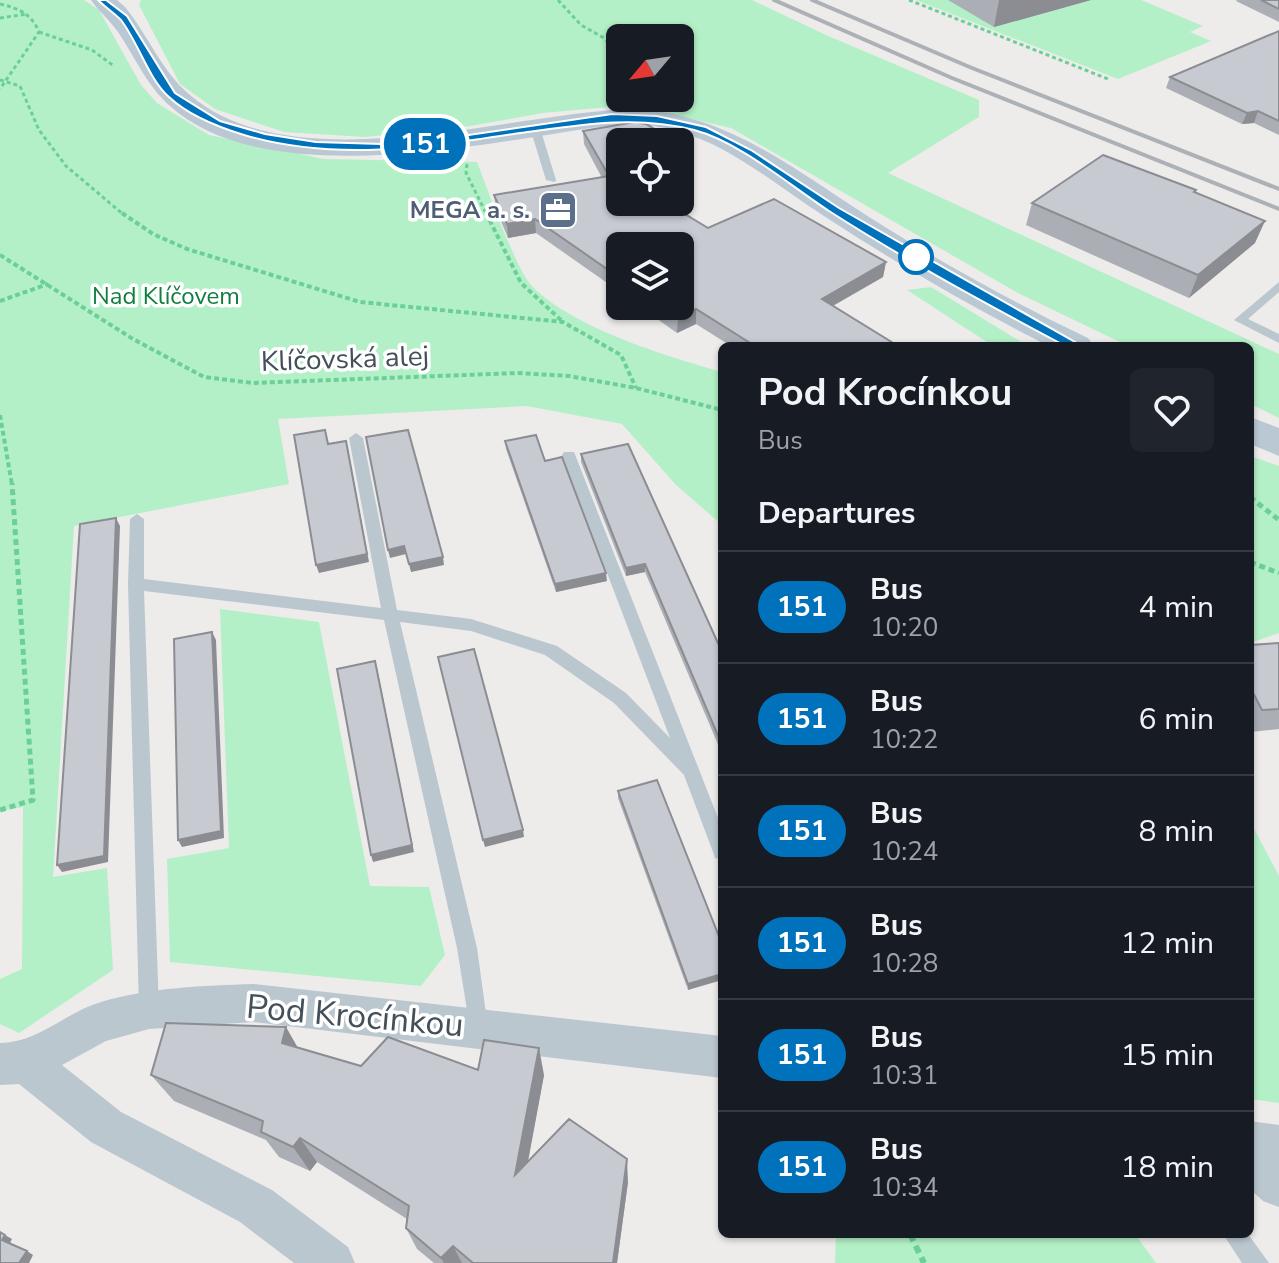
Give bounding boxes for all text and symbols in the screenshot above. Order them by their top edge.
north arrow [606,24,694,112]
map controls [606,24,694,320]
line badge: 151 [379,118,471,170]
text: 151 [400,125,450,163]
button: locate [606,128,694,216]
office icon: MEGA a. s. [537,189,579,231]
place label: MEGA a. s. [410,194,530,226]
button: layers [606,232,694,320]
unlabelled marker [899,240,933,274]
park label: Nad Klíčovem [92,280,240,312]
street label: Klíčovská alej [260,337,430,381]
text: Pod Krocínkou [758,367,1012,418]
button: heart [1130,368,1214,452]
text: Bus [758,423,803,458]
text: Departures [758,493,915,534]
text: Bus [870,569,923,610]
text: 4 min [1139,587,1214,628]
text: 151 [777,588,827,626]
text: 10:20 [870,610,938,645]
text: Bus [870,681,923,722]
text: 6 min [1139,699,1214,740]
text: 151 [777,700,827,738]
text: 10:22 [870,722,938,757]
text: Bus [870,793,923,834]
text: 8 min [1139,811,1214,852]
text: 151 [777,812,827,850]
text: 10:24 [870,834,938,869]
text: Bus [870,905,923,946]
text: 12 min [1121,923,1214,964]
text: 151 [777,924,827,962]
text: 10:28 [870,946,938,981]
street label: Pod Krocínkou [244,984,466,1048]
text: Bus [870,1017,923,1058]
text: 15 min [1121,1035,1214,1076]
text: 151 [777,1036,827,1074]
text: 10:31 [870,1058,938,1093]
text: Bus [870,1129,923,1170]
text: 18 min [1121,1147,1214,1188]
text: 151 [777,1148,827,1186]
text: 10:34 [870,1170,938,1205]

